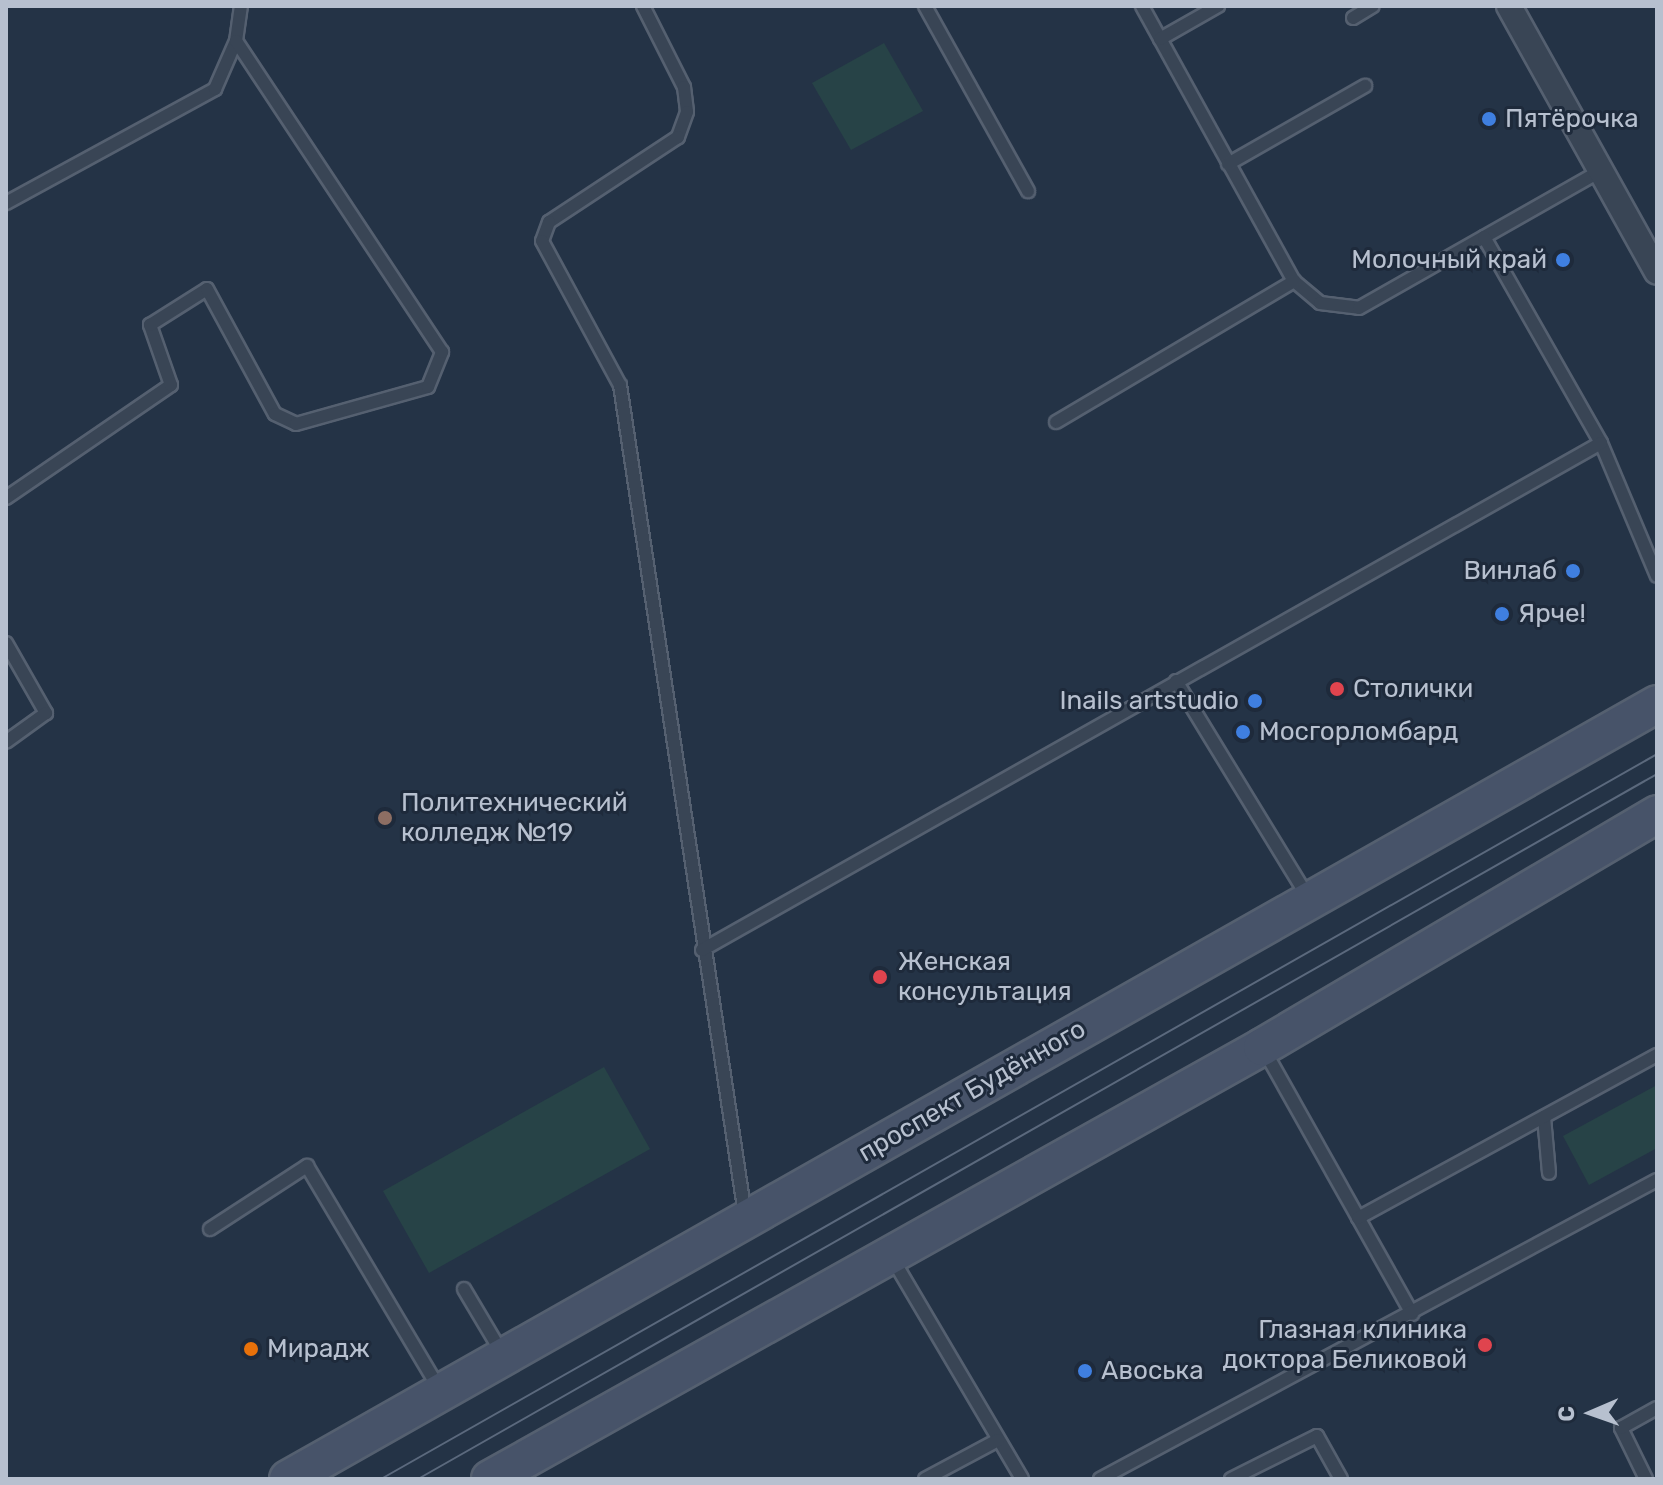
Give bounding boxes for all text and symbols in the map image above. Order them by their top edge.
place label: Пятёрочка [1505,103,1639,135]
marker: Пятёрочка [1480,110,1498,128]
place label: Молочный край [1351,244,1547,276]
marker: Молочный край [1554,251,1572,269]
place label: Винлаб [1463,555,1557,587]
marker: Винлаб [1564,562,1582,580]
place label: Ярче! [1518,598,1586,630]
marker: Ярче! [1493,605,1511,623]
place label: Столички [1353,673,1473,705]
marker: Столички [1328,680,1346,698]
place label: Inails artstudio [1059,685,1239,717]
marker: Inails artstudio [1246,692,1264,710]
place label: Мосгорломбард [1259,716,1458,748]
marker: Мосгорломбард [1234,723,1252,741]
place label: Политехнический колледж №19 [401,787,628,848]
marker: Политехнический колледж №19 [376,809,394,827]
place label: Женская консультация [898,946,1072,1008]
marker: Женская консультация [869,966,891,988]
street label: проспект Будённого [853,1013,1091,1169]
place label: Глазная клиника доктора Беликовой [1223,1314,1467,1376]
place label: Мирадж [267,1333,370,1365]
marker: Глазная клиника доктора Беликовой [1474,1334,1496,1356]
marker: Мирадж [242,1340,260,1358]
place label: Авоська [1101,1355,1204,1387]
marker: Авоська [1076,1362,1094,1380]
north arrow [1551,1373,1631,1453]
text: С [1553,1406,1580,1422]

